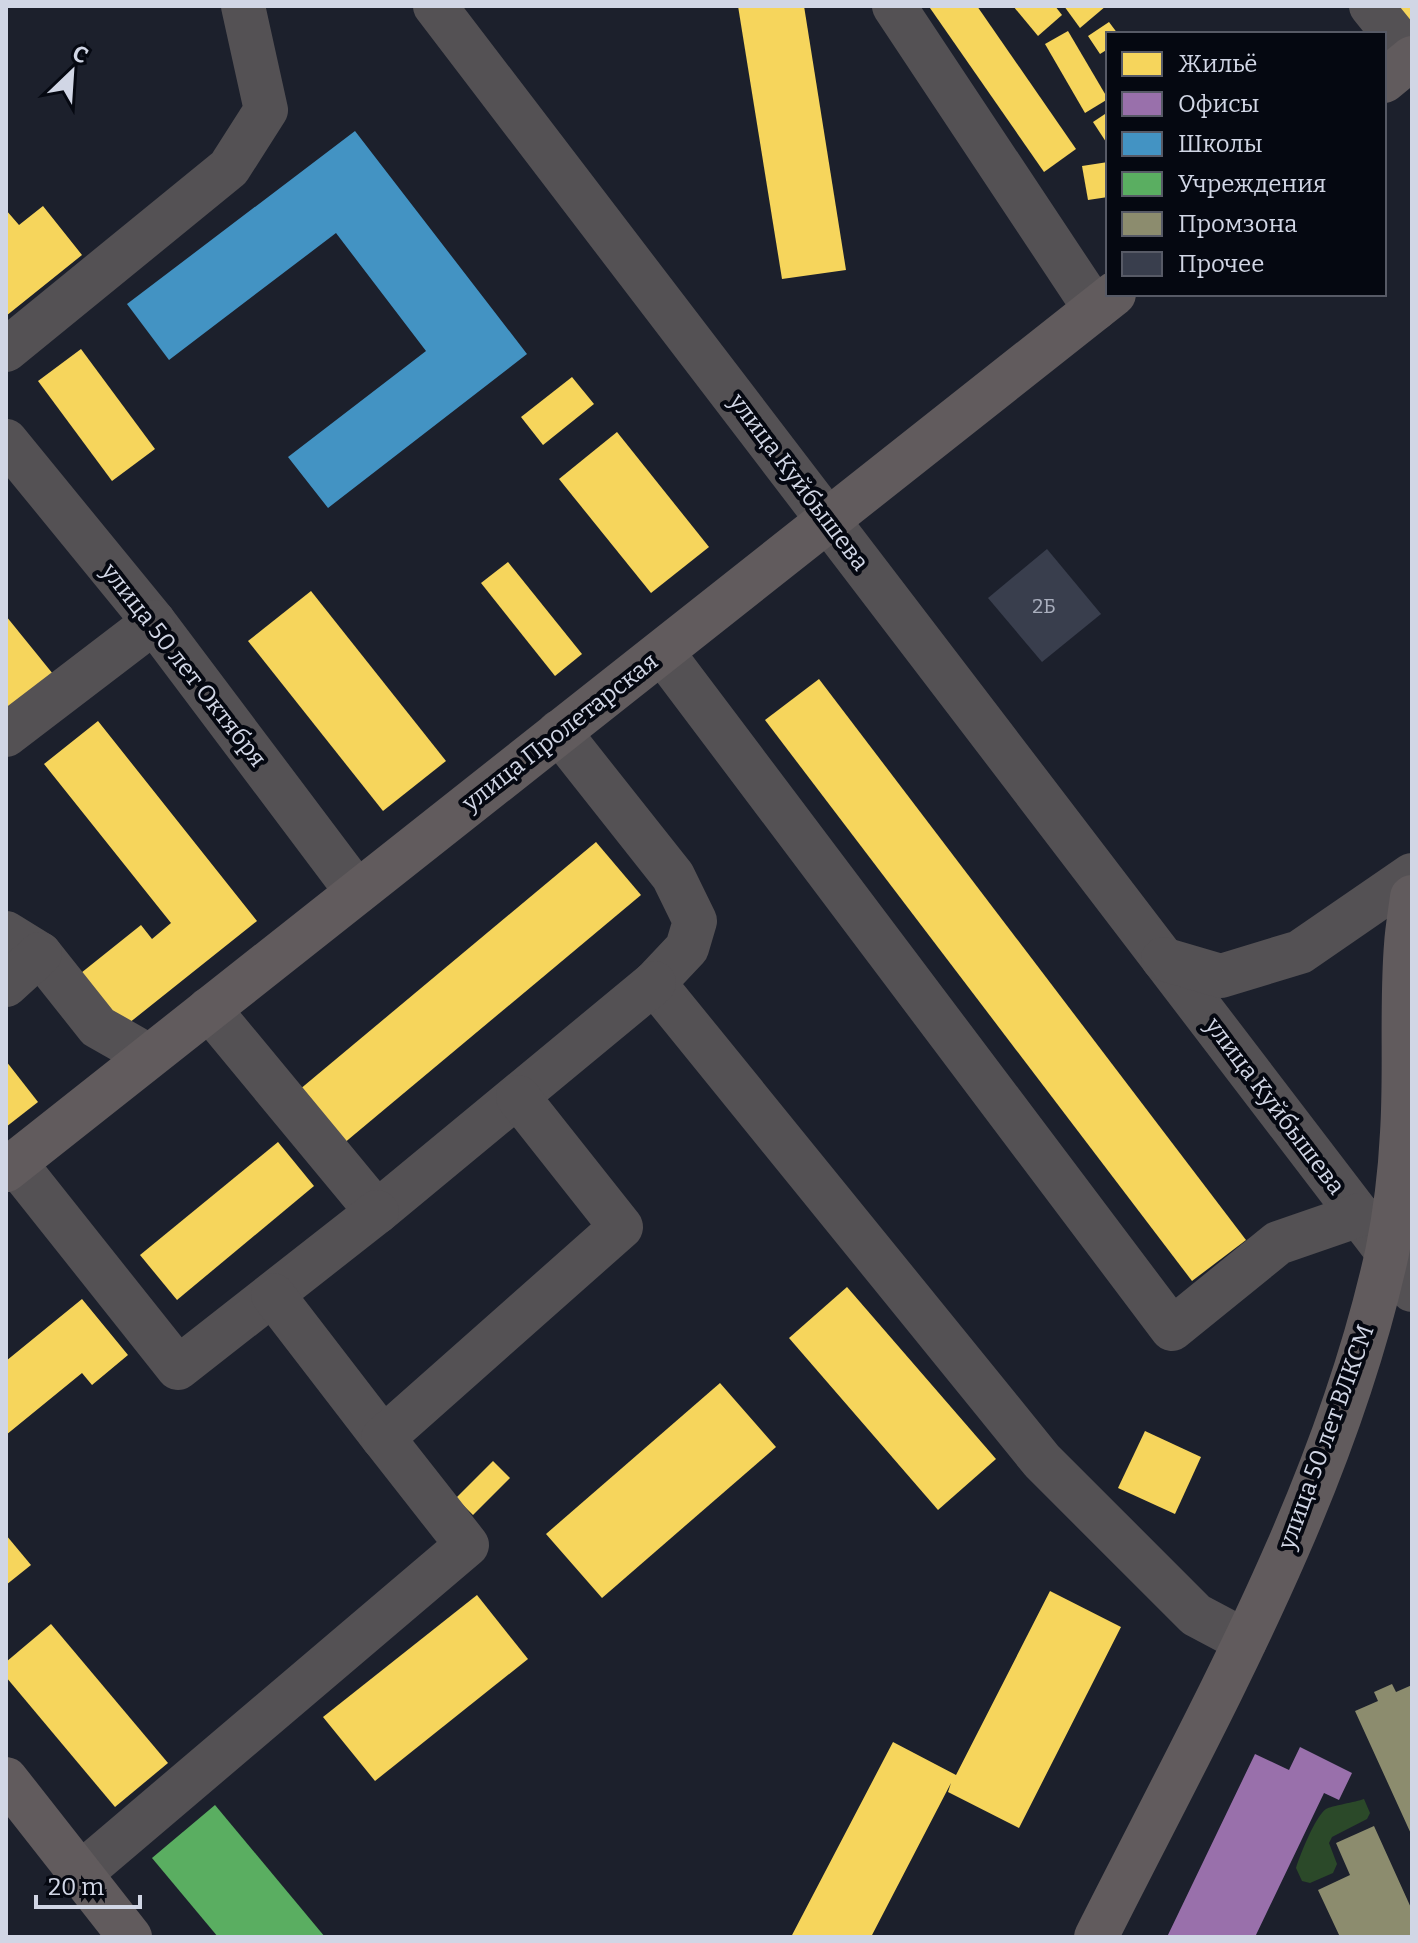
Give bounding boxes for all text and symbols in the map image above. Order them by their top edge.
north arrow [32,32,112,112]
legend [1106,32,1386,296]
text: С [68,39,92,70]
text: Жильё [1178,50,1257,78]
text: Офисы [1178,90,1259,118]
text: Школы [1178,130,1263,158]
text: Учреждения [1178,170,1326,198]
text: Промзона [1178,210,1297,238]
text: Прочее [1178,250,1264,278]
street label: улица Куйбышева [723,387,875,576]
street label: улица 50 лет Октября [95,557,272,772]
house number: 2Б [1032,594,1056,618]
street label: улица Пролетарская [456,647,663,818]
street label: улица Куйбышева [1199,1011,1351,1200]
street label: улица 50 лет ВЛКСМ [1272,1321,1380,1554]
scale bar [36,1859,140,1909]
text: 20 m [48,1873,104,1901]

